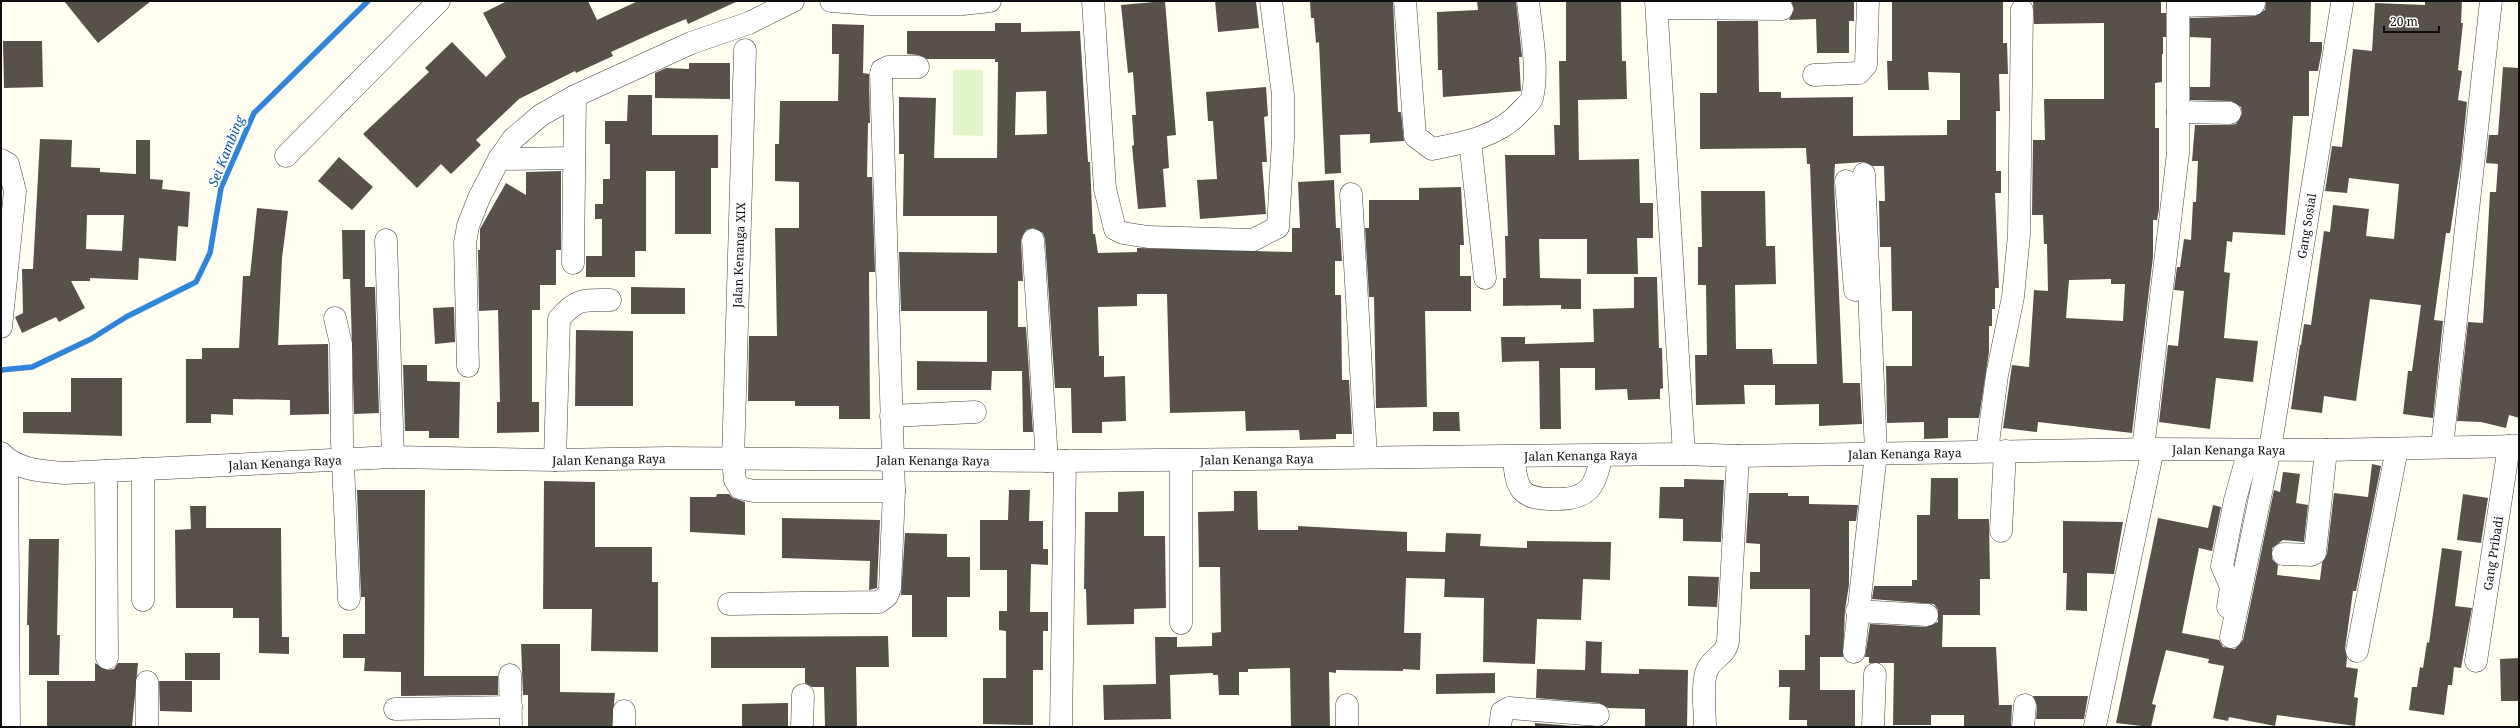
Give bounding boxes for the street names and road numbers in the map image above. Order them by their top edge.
street label: Gang Sosial [2292,192,2320,260]
street label: Jalan Kenanga XIX [729,202,749,309]
street label: Jalan Kenanga Raya [2171,441,2286,458]
street label: Jalan Kenanga Raya [1847,444,1962,463]
street label: Jalan Kenanga Raya [1523,446,1638,464]
street label: Jalan Kenanga Raya [551,450,666,469]
street label: Jalan Kenanga Raya [1199,450,1314,468]
street label: Jalan Kenanga Raya [227,451,342,474]
street label: Jalan Kenanga Raya [875,451,990,469]
street label: Gang Pribadi [2478,515,2507,592]

